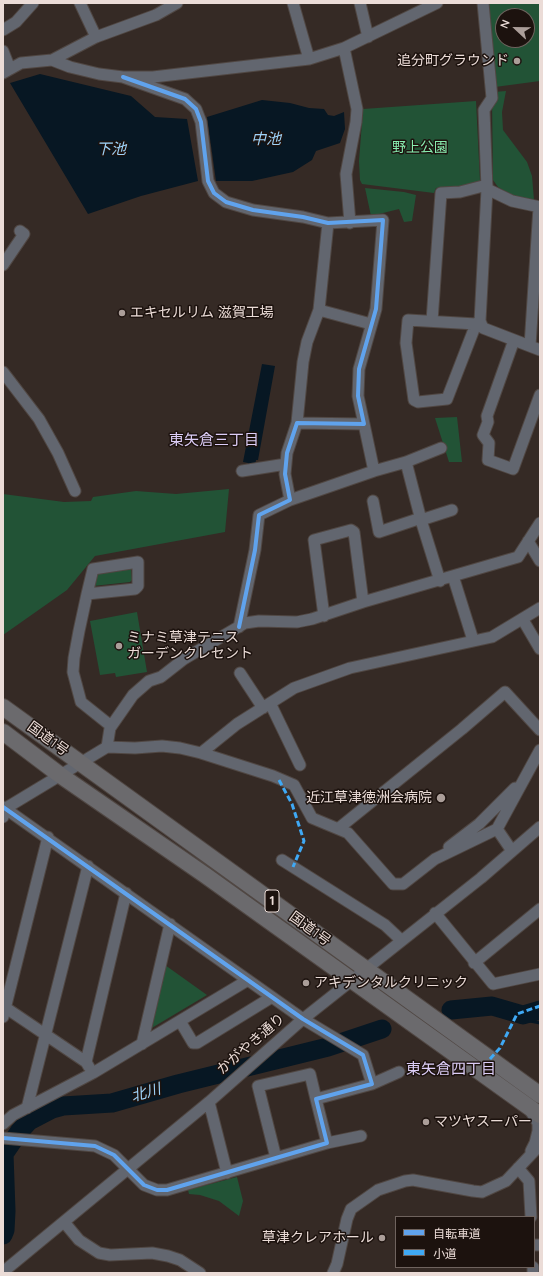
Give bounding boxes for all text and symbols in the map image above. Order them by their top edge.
north arrow [495,8,535,48]
text: N [497,18,513,30]
place label: 追分町グラウンド [397,53,509,69]
marker: 追分町グラウンド [512,56,522,66]
water label: 中池 [251,130,281,148]
water label: 下池 [96,140,126,158]
park label: 野上公園 [392,140,448,156]
place label: エキセルリム 滋賀工場 [130,305,274,321]
marker: エキセルリム 滋賀工場 [117,308,127,318]
district label: 東矢倉三丁目 [169,431,259,449]
place label: ミナミ草津テニス ガーデンクレセント [127,630,253,662]
marker: ミナミ草津テニス ガーデンクレセント [114,641,124,651]
street label: 国道1号 [24,718,72,760]
place label: 近江草津徳洲会病院 [306,790,432,806]
marker: 近江草津徳洲会病院 [435,792,447,804]
road number: 1 [265,890,279,912]
street label: 国道1号 [286,908,334,950]
place label: アキデンタルクリニック [314,975,468,991]
marker: アキデンタルクリニック [301,978,311,988]
street label: かがやき通り [214,1010,288,1078]
district label: 東矢倉四丁目 [406,1060,496,1078]
water label: 北川 [129,1080,163,1106]
place label: マツヤスーパー [434,1114,532,1130]
marker: マツヤスーパー [421,1117,431,1127]
legend [395,1216,535,1268]
text: 自転車道 [433,1226,481,1241]
place label: 草津クレアホール [262,1230,374,1246]
marker: 草津クレアホール [377,1233,387,1243]
text: 小道 [433,1246,457,1261]

